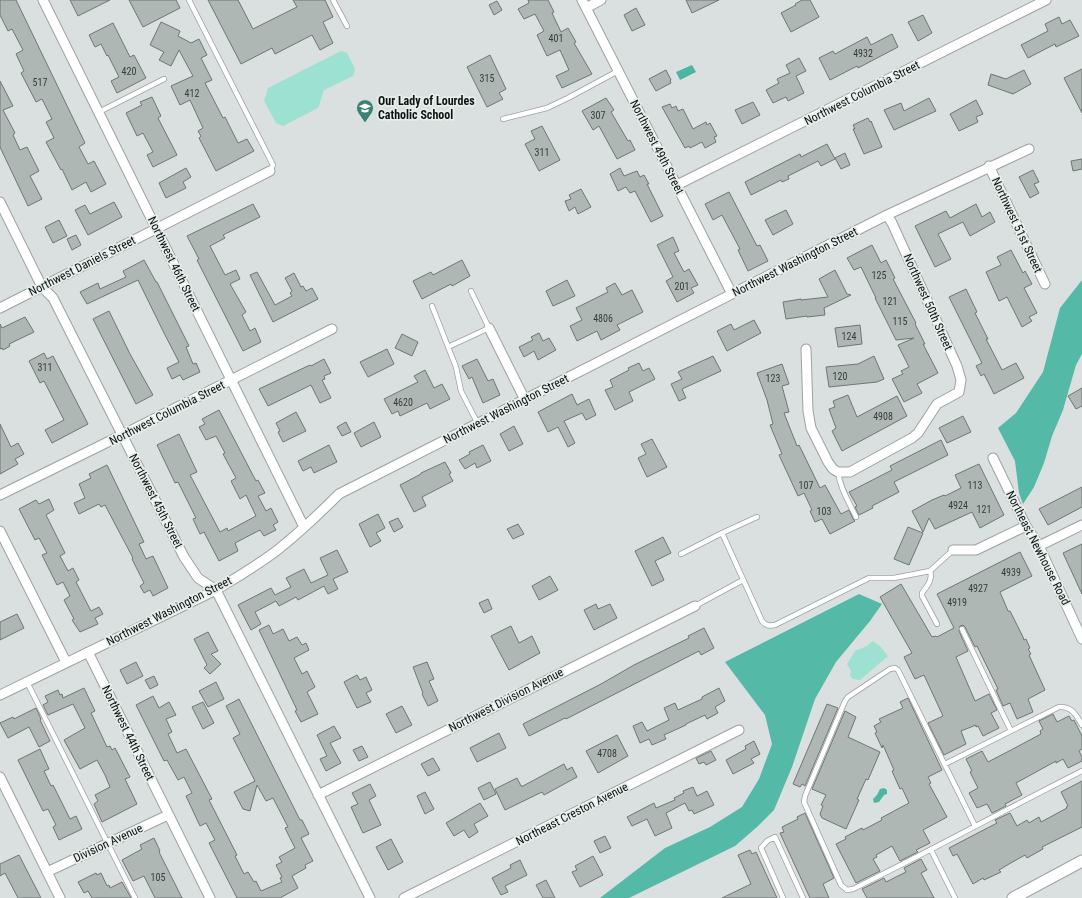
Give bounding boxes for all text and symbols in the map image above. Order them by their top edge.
house number: 401 [549,33,563,44]
house number: 4932 [853,48,873,59]
street label: Northwest Columbia Street [802,58,922,128]
house number: 420 [122,66,136,77]
house number: 315 [480,73,494,84]
house number: 517 [33,77,47,88]
house number: 412 [185,88,199,99]
place label: Our Lady of Lourdes Catholic School [378,94,475,122]
street label: Northwest 49th Street [627,97,687,197]
school or university icon: Our Lady of Lourdes Catholic School [355,98,375,123]
house number: 307 [591,110,605,121]
house number: 311 [535,147,549,158]
street label: Northwest 51st Street [989,175,1045,275]
street label: Northwest 46th Street [145,214,203,314]
street label: Northwest Washington Street [730,224,860,300]
street label: Northwest Daniels Street [26,233,138,299]
street label: Northwest 50th Street [900,252,956,353]
house number: 125 [872,270,886,281]
house number: 201 [675,281,689,292]
house number: 121 [883,296,897,307]
house number: 4806 [593,313,613,324]
house number: 115 [893,316,907,327]
house number: 124 [842,331,856,342]
house number: 311 [38,362,52,373]
street label: Northwest Washington Street [441,371,571,447]
house number: 120 [833,371,847,382]
house number: 123 [766,373,780,384]
street label: Northwest Columbia Street [107,378,227,448]
house number: 4620 [393,397,413,408]
house number: 4908 [873,411,893,422]
street label: Northwest 45th Street [126,451,186,551]
house number: 107 [799,480,813,491]
house number: 113 [968,480,982,491]
street label: Northeast Newhouse Road [1003,489,1073,607]
house number: 4924 [948,500,968,511]
house number: 121 [977,504,991,515]
house number: 103 [817,506,831,517]
house number: 4939 [1001,567,1021,578]
street label: Northwest Washington Street [104,573,234,649]
house number: 4927 [968,583,988,594]
house number: 4919 [947,597,967,608]
street label: Northwest Division Avenue [446,665,566,735]
street label: Northwest 44th Street [99,683,157,783]
house number: 4708 [597,748,617,759]
street label: Northeast Creston Avenue [514,779,631,848]
street label: Division Avenue [71,821,145,865]
house number: 105 [151,872,165,883]

